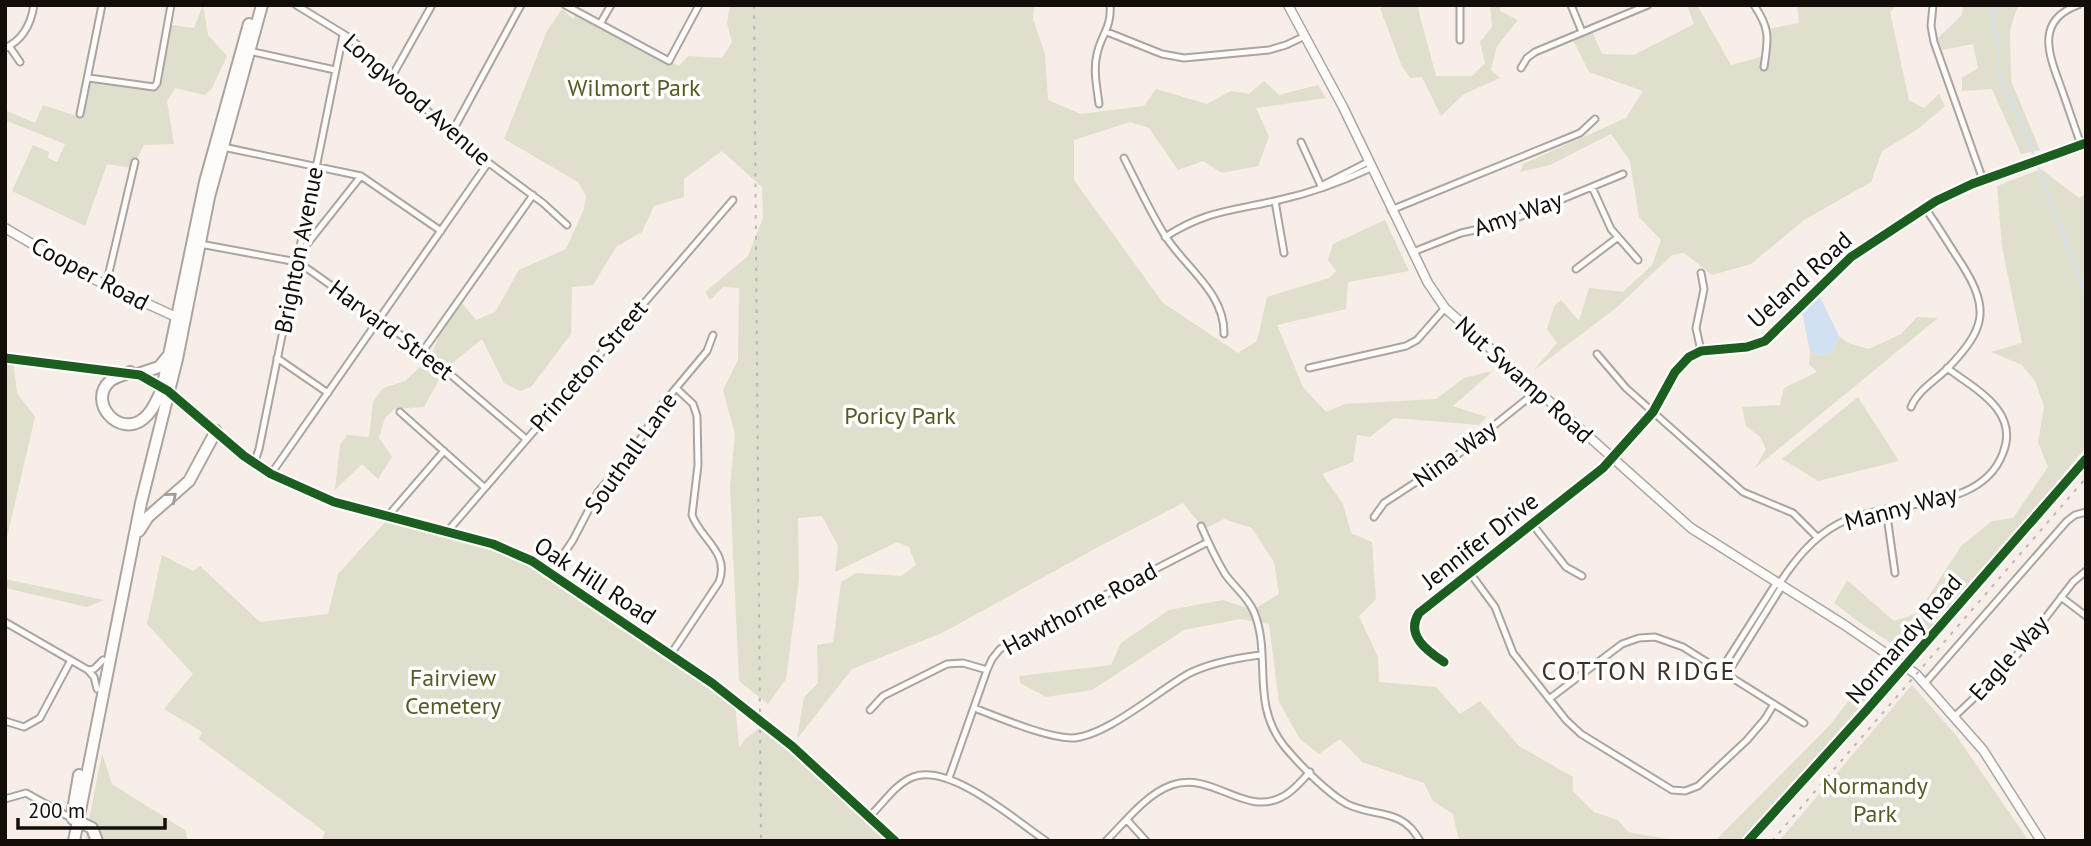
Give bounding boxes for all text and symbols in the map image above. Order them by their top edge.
street label: Longwood Avenue [337,27,498,172]
park label: Wilmort Park [567,72,701,103]
street label: Brighton Avenue [267,164,330,336]
street label: Amy Way [1469,184,1566,243]
street label: Ueland Road [1741,225,1858,335]
street label: Cooper Road [26,230,155,318]
street label: Harvard Street [323,273,460,387]
street label: Princeton Street [523,293,654,438]
street label: Nut Swamp Road [1449,309,1600,450]
street label: Southall Lane [577,386,684,519]
park label: Poricy Park [844,400,956,431]
street label: Nina Way [1407,413,1502,494]
street label: Manny Way [1841,478,1961,537]
street label: Jennifer Drive [1414,485,1544,596]
one-way arrow [163,493,176,505]
street label: Oak Hill Road [528,530,662,632]
street label: Hawthorne Road [997,555,1162,662]
street label: Normandy Road [1839,567,1969,710]
street label: Eagle Way [1962,608,2055,707]
district label: COTTON RIDGE [1542,654,1736,687]
park label: Fairview Cemetery [405,662,501,721]
park label: Normandy Park [1822,770,1928,829]
scale bar [18,786,164,830]
text: 200 m [28,797,85,824]

